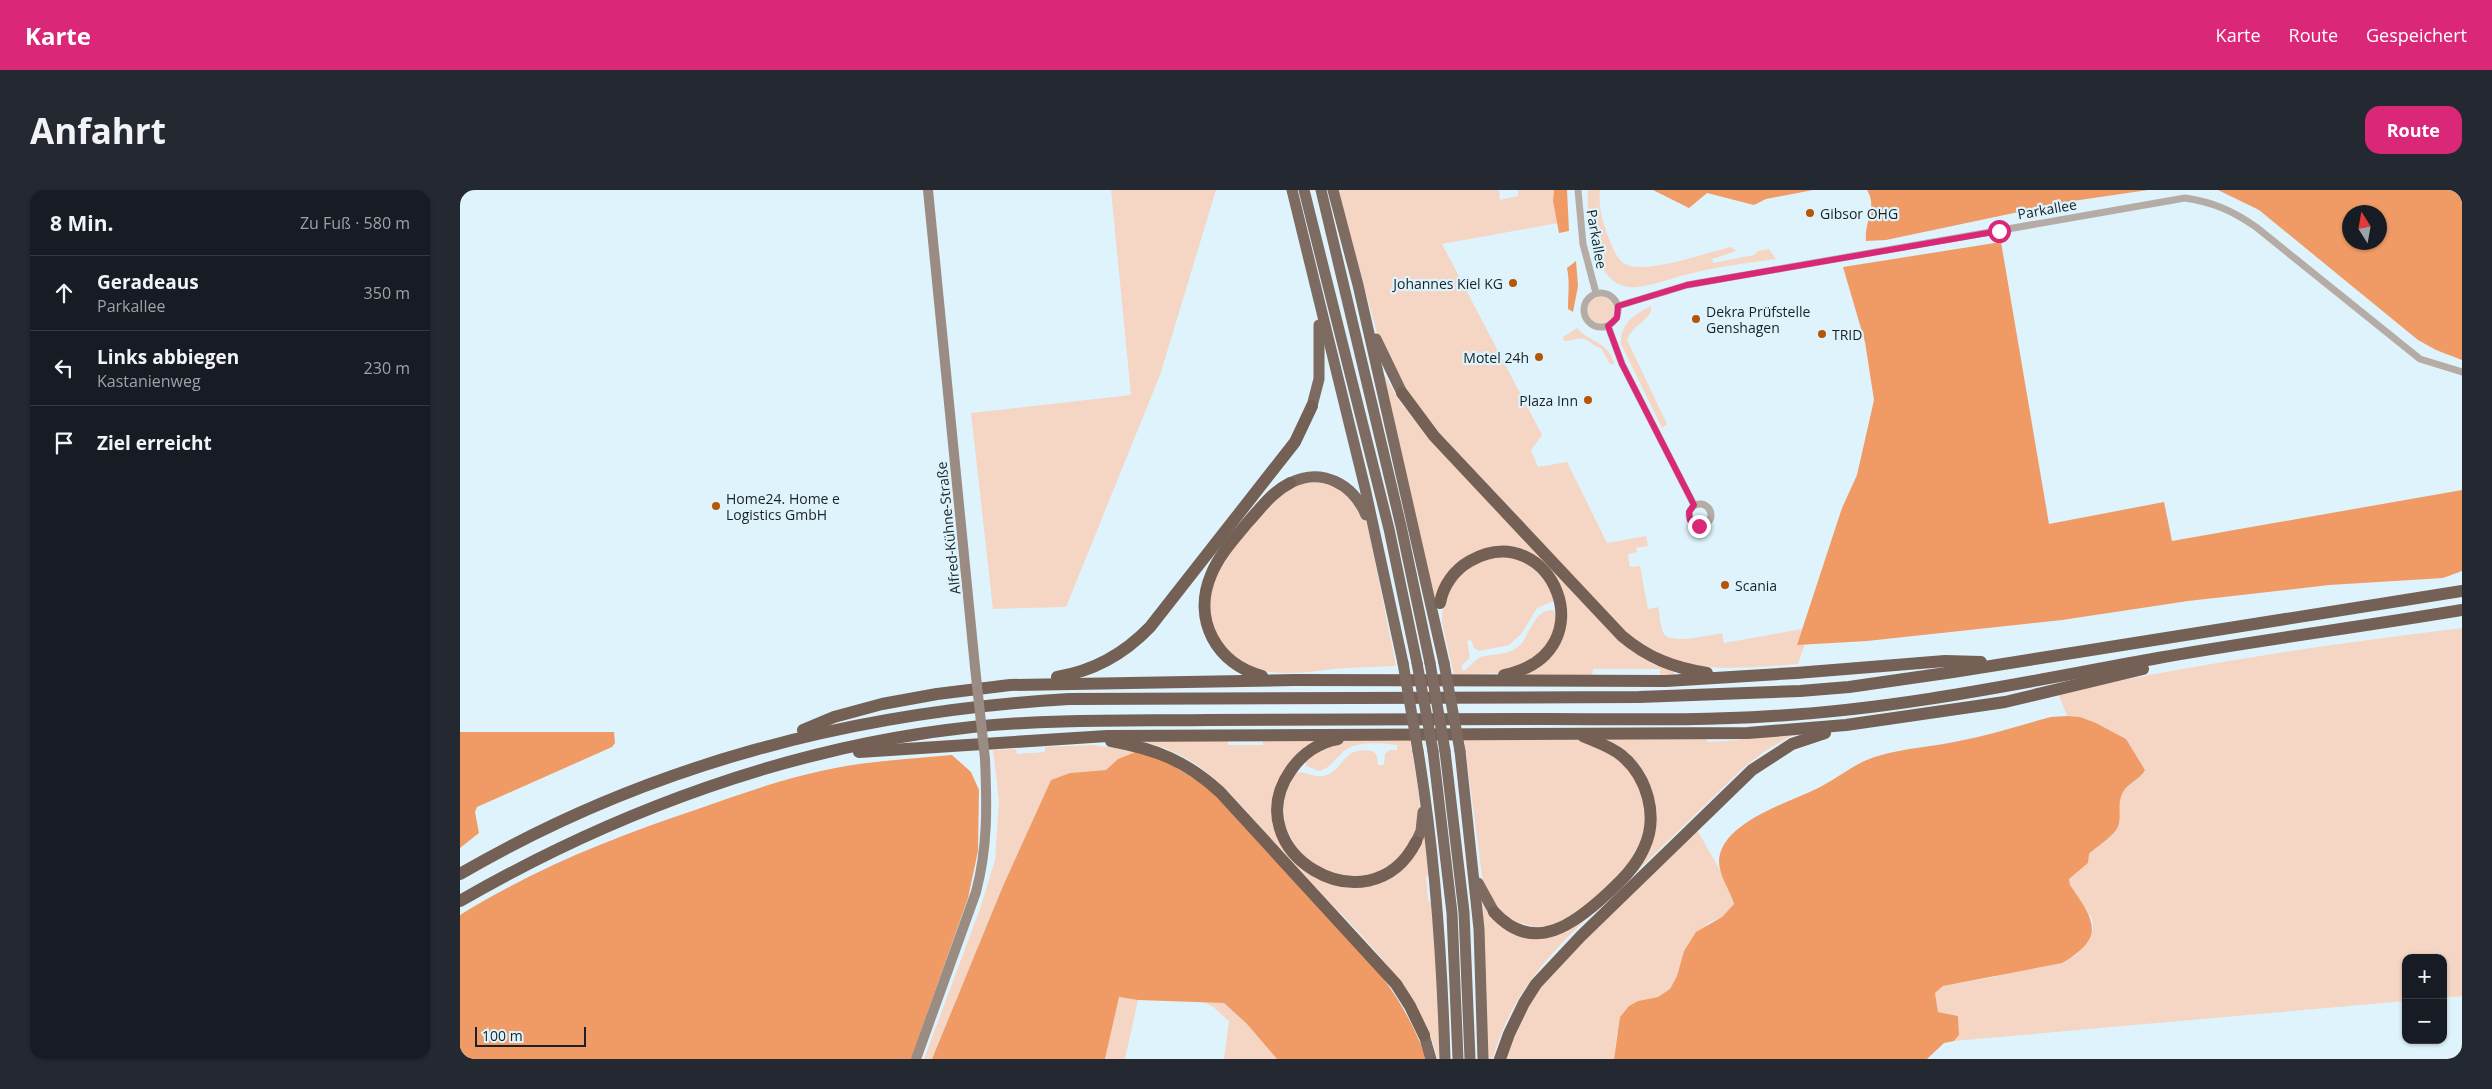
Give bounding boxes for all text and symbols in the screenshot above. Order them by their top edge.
text: Karte [25,19,91,52]
text: Karte [2216,23,2261,47]
text: Route [2289,23,2338,47]
text: Gespeichert [2366,23,2467,47]
button: Route [2365,106,2462,154]
text: Anfahrt [30,107,166,154]
street label: Parkallee [2016,194,2078,224]
place label: Gibsor OHG [1820,204,1898,223]
north arrow [2342,205,2387,250]
marker: Gibsor OHG [1804,207,1816,219]
street label: Parkallee [1582,208,1612,270]
text: 8 Min. [50,209,113,237]
text: Zu Fuß · 580 m [300,212,410,234]
route start [1988,220,2011,243]
text: Geradeaus [97,269,199,295]
place label: Johannes Kiel KG [1391,274,1503,293]
marker: Johannes Kiel KG [1507,277,1519,289]
icon: ahead [50,279,78,307]
text: 350 m [364,282,410,304]
text: Parkallee [97,295,165,317]
place label: Dekra Prüfstelle Genshagen [1706,302,1811,337]
marker: Dekra Prüfstelle Genshagen [1690,313,1702,325]
place label: TRID [1832,325,1862,344]
marker: TRID [1816,328,1828,340]
text: Links abbiegen [97,344,239,370]
place label: Motel 24h [1463,348,1529,367]
marker: Motel 24h [1533,351,1545,363]
icon: left [50,354,78,382]
text: 230 m [364,357,410,379]
text: Kastanienweg [97,370,201,392]
place label: Plaza Inn [1519,391,1578,410]
marker: Plaza Inn [1582,394,1594,406]
icon: arrive [50,429,78,457]
text: Ziel erreicht [97,430,212,456]
street label: Alfred-Kühne-Straße [932,461,964,595]
place label: Home24. Home e Logistics GmbH [726,489,840,524]
marker: Home24. Home e Logistics GmbH [710,500,722,512]
route end [1688,515,1711,538]
place label: Scania [1735,576,1777,595]
marker: Scania [1719,579,1731,591]
map controls [2402,954,2447,1044]
button: + [2402,954,2447,999]
button: − [2402,999,2447,1044]
scale bar [475,1024,586,1047]
text: 100 m [482,1026,523,1045]

